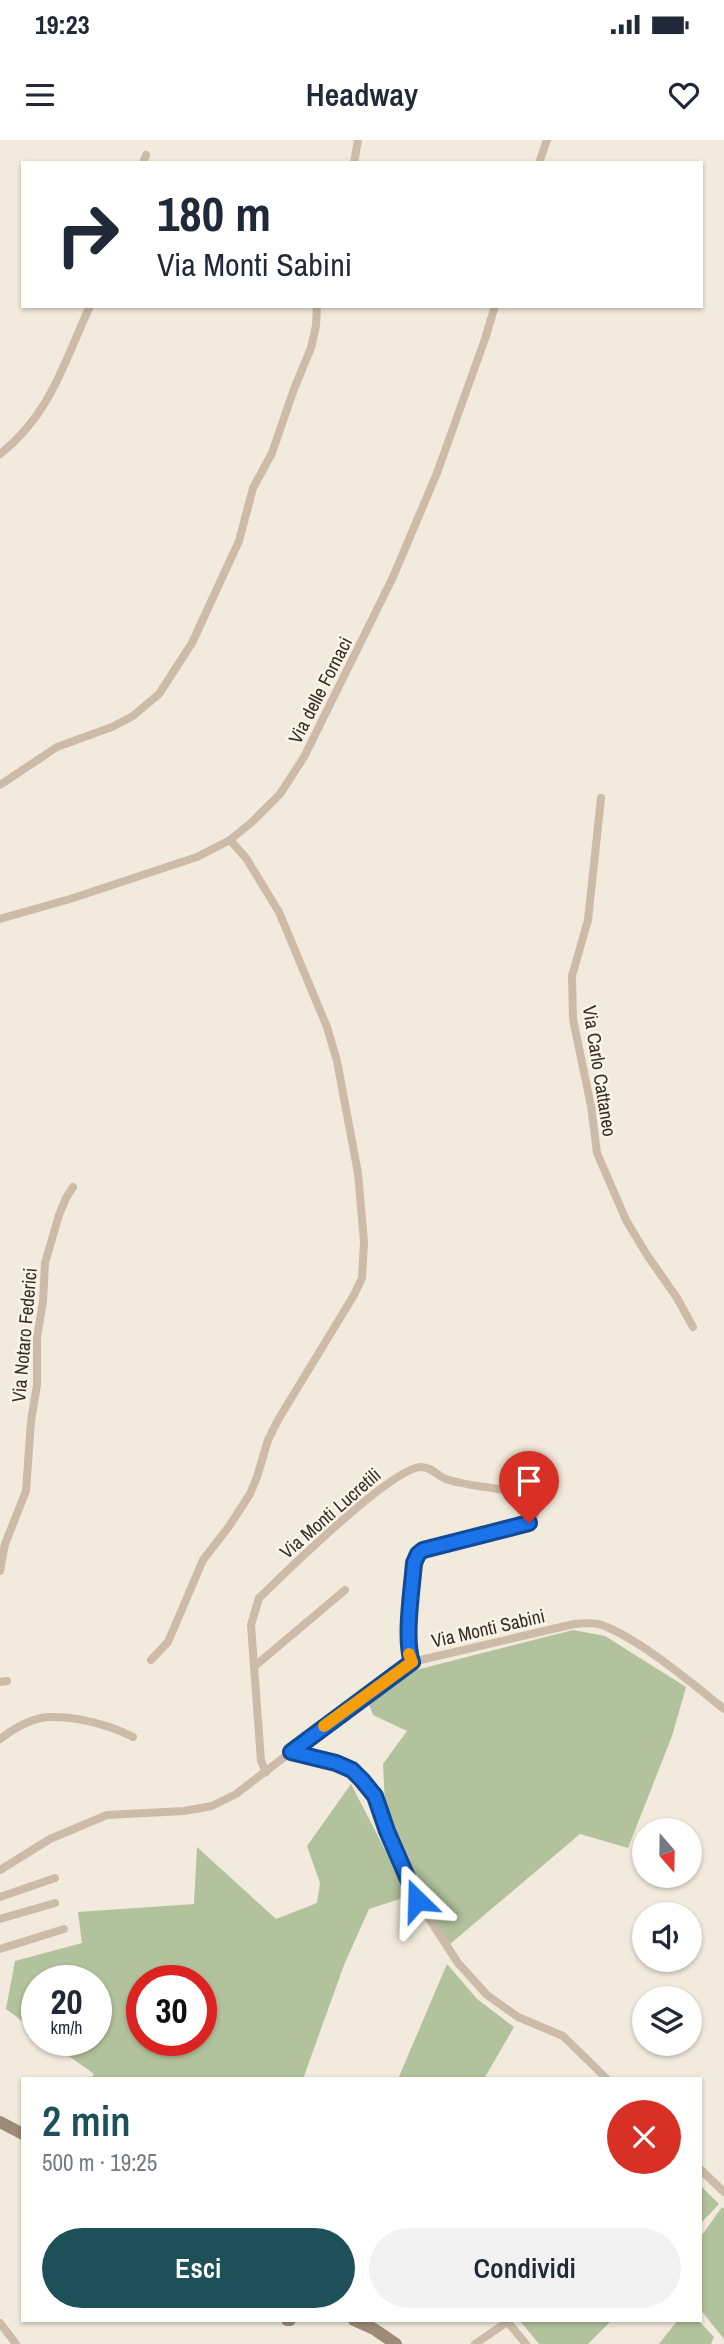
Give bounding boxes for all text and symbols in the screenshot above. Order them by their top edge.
text: 19:23 [35,7,90,42]
text: Headway [306,73,418,116]
icon: menu [21,76,59,114]
icon: heart [665,76,703,114]
text: 180 m [157,180,271,246]
icon: right [42,189,133,280]
text: Via Monti Sabini [157,243,352,286]
street label: Via delle Fornaci [282,632,358,748]
street label: Via Carlo Cattaneo [577,1004,623,1138]
street label: Via Notaro Federici [5,1267,43,1403]
pin [499,1451,559,1523]
street label: Via Monti Lucretili [274,1462,386,1564]
icon: arrive [510,1462,548,1500]
street label: Via Monti Sabini [429,1602,547,1654]
north arrow [632,1818,702,1888]
map controls [632,1818,702,2056]
position arrow [380,1863,454,1937]
button: sound [632,1902,702,1972]
speed limit sign: 30 [126,1965,217,2056]
text: 20 [51,1978,82,2025]
button: layers [632,1986,702,2056]
text: km/h [51,2015,83,2040]
text: 2 min [42,2093,131,2149]
button: close [607,2100,681,2174]
text: 500 m · 19:25 [42,2147,157,2178]
button: Esci [42,2228,355,2308]
button: Condividi [369,2228,681,2308]

